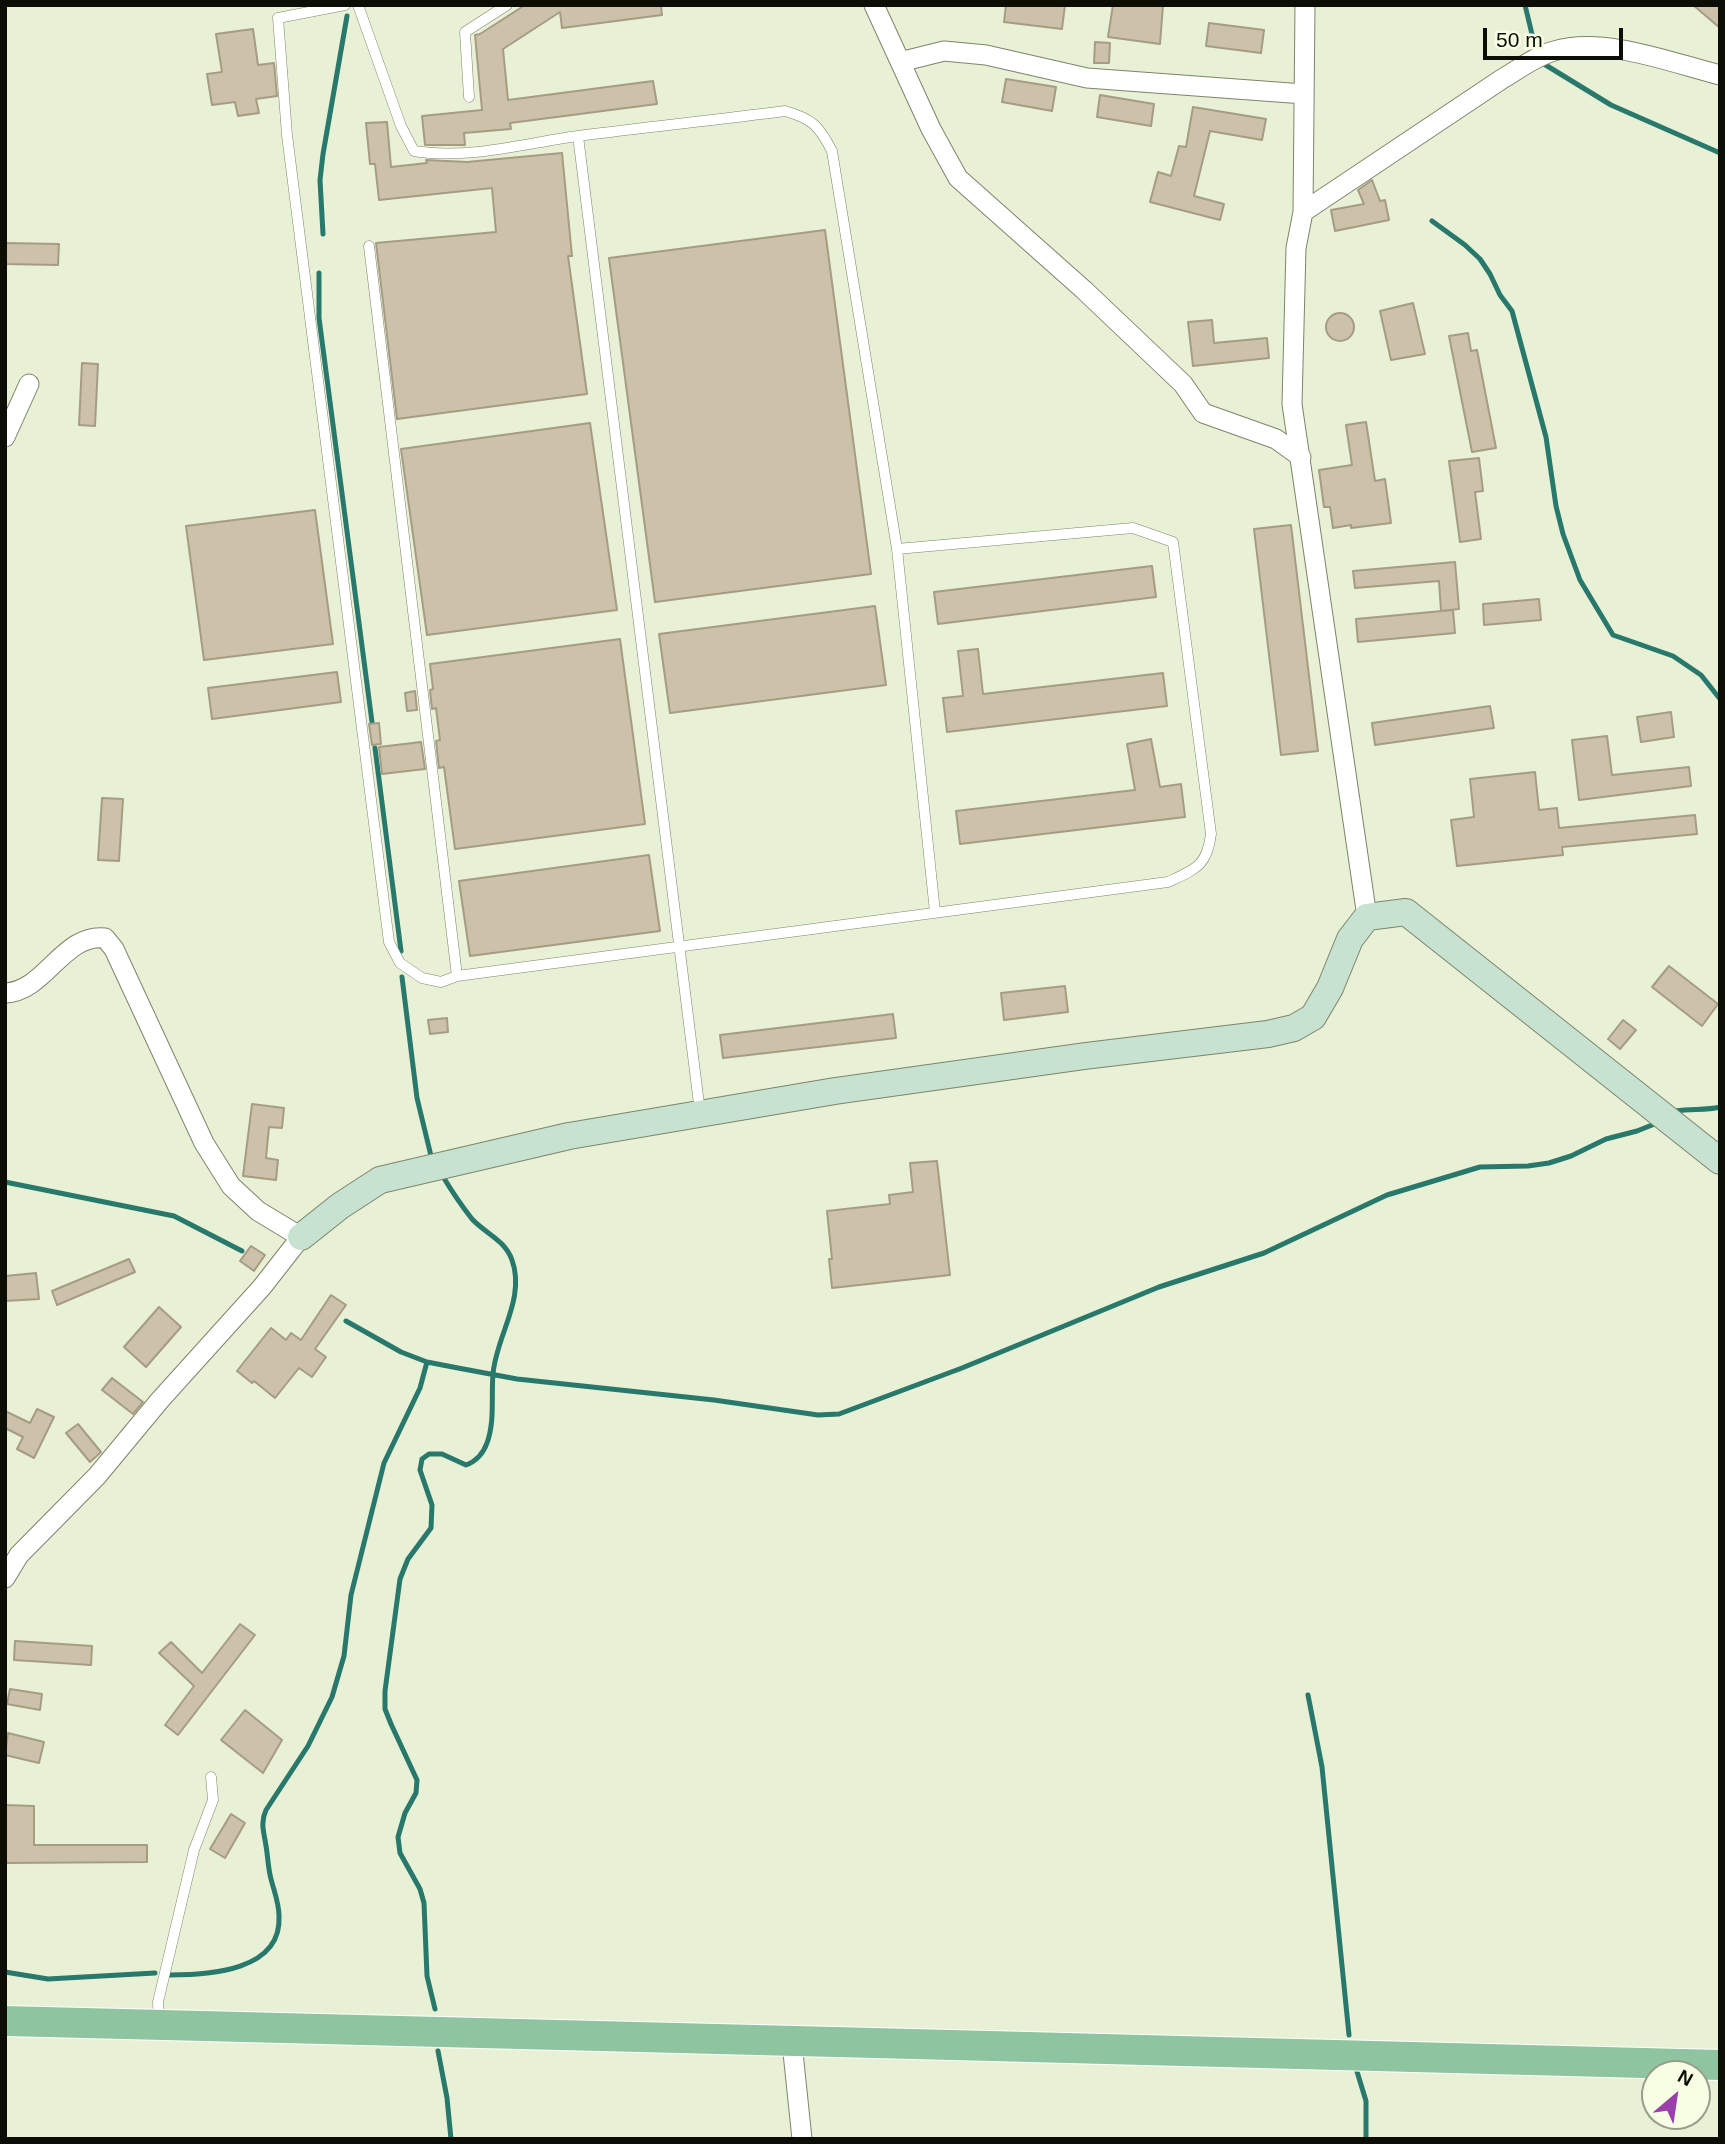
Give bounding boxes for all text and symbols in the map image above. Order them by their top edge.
scale bar [1487,14,1627,58]
text: 50 m [1496,28,1543,51]
north arrow [1641,2060,1711,2130]
text: N [1674,2065,1697,2090]

